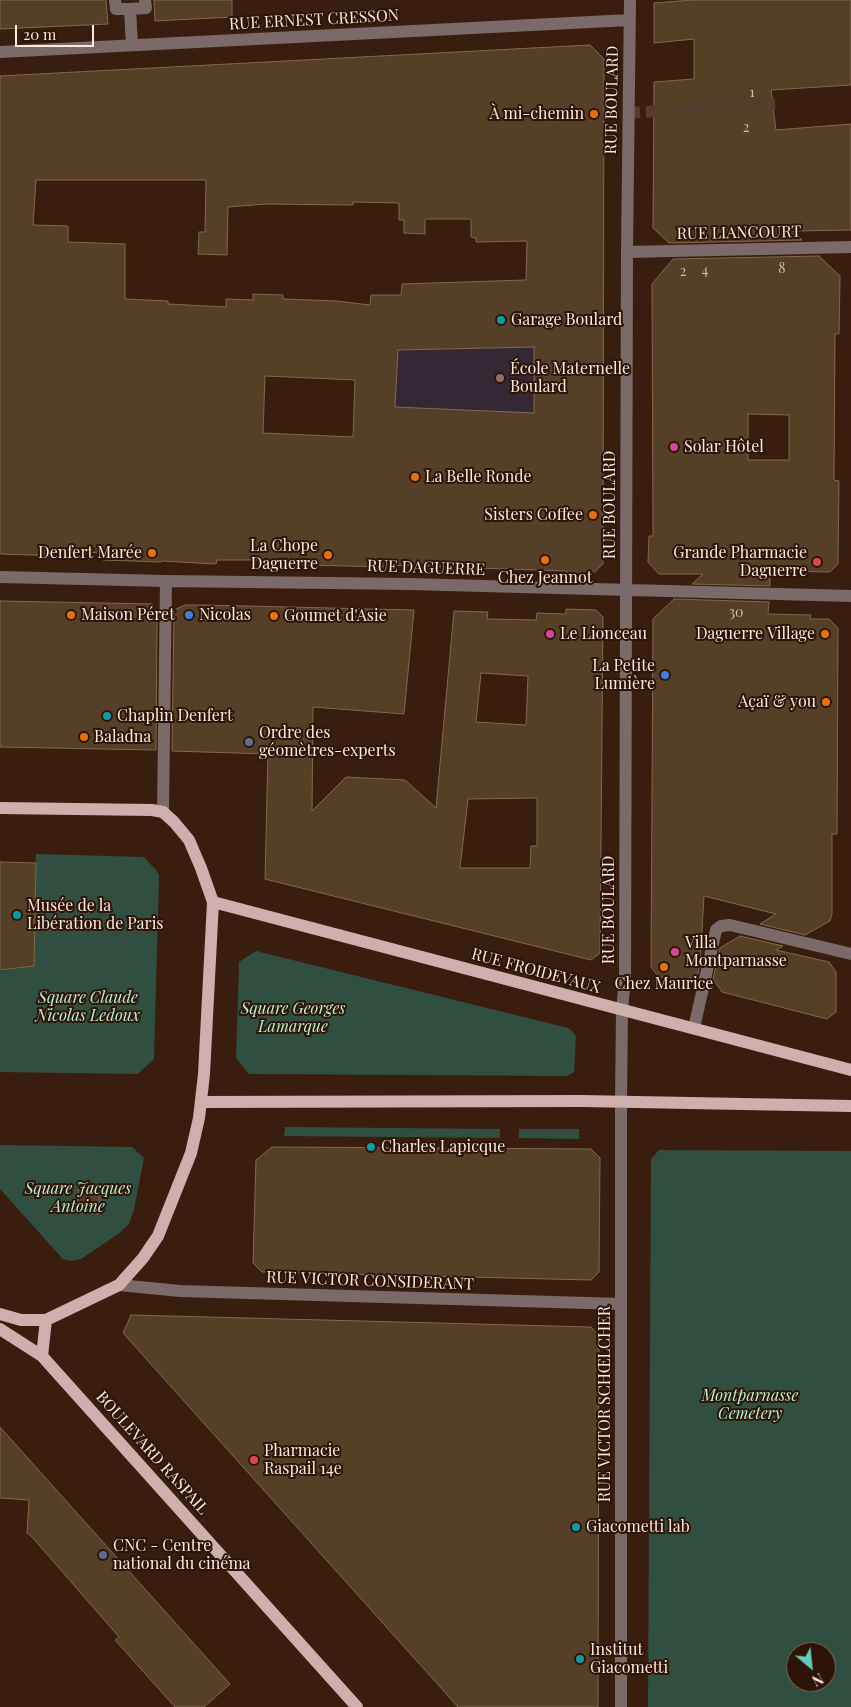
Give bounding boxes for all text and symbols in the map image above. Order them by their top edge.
street label: RUE ERNEST CRESSON [229,6,399,34]
scale bar [18,15,96,47]
text: 20 m [23,24,56,44]
street label: RUE BOULARD [601,46,623,154]
house number: 1 [749,85,755,101]
place label: À mi-chemin [490,104,584,124]
marker: À mi-chemin [588,108,600,120]
house number: 2 [743,120,749,136]
street label: RUE LIANCOURT [677,222,801,244]
house number: 8 [778,261,786,277]
house number: 4 [702,263,708,279]
house number: 2 [680,264,686,280]
place label: Garage Boulard [511,310,622,330]
marker: Garage Boulard [495,314,507,326]
place label: École Maternelle Boulard [510,359,630,397]
marker: École Maternelle Boulard [494,372,506,384]
place label: Solar Hôtel [684,437,764,457]
marker: Solar Hôtel [668,441,680,453]
street label: RUE BOULARD [600,451,620,559]
place label: La Belle Ronde [425,467,532,487]
marker: La Belle Ronde [409,471,421,483]
place label: Sisters Coffee [484,505,583,525]
marker: Sisters Coffee [587,509,599,521]
place label: La Chope Daguerre [250,536,318,574]
place label: Denfert Marée [38,543,142,563]
place label: Grande Pharmacie Daguerre [673,543,807,581]
marker: Denfert Marée [146,547,158,559]
marker: La Chope Daguerre [322,549,334,561]
marker: Chez Jeannot [539,554,551,566]
street label: RUE DAGUERRE [366,556,486,580]
marker: Grande Pharmacie Daguerre [811,556,823,568]
place label: Chez Jeannot [498,568,592,588]
place label: Maison Péret [81,605,175,625]
place label: Nicolas [199,605,251,625]
house number: 30 [729,605,743,621]
place label: Goumet d'Asie [284,606,387,626]
marker: Maison Péret [65,609,77,621]
marker: Nicolas [183,609,195,621]
marker: Goumet d'Asie [268,610,280,622]
place label: Le Lionceau [560,624,647,644]
place label: Daguerre Village [696,624,815,644]
marker: Le Lionceau [544,628,556,640]
marker: Daguerre Village [819,628,831,640]
place label: La Petite Lumière [592,656,655,694]
marker: La Petite Lumière [659,669,671,681]
place label: Açaï & you [738,692,816,712]
marker: Açaï & you [820,696,832,708]
place label: Chaplin Denfert [117,706,233,726]
marker: Chaplin Denfert [101,710,113,722]
place label: Ordre des géomètres-experts [259,723,396,761]
place label: Baladna [94,727,151,747]
marker: Baladna [78,731,90,743]
marker: Ordre des géomètres-experts [243,736,255,748]
street label: RUE BOULARD [599,856,619,964]
place label: Musée de la Libération de Paris [27,896,163,934]
marker: Musée de la Libération de Paris [11,909,23,921]
place label: Villa Montparnasse [685,933,787,971]
street label: RUE FROIDEVAUX [469,945,603,997]
marker: Villa Montparnasse [669,946,681,958]
marker: Chez Maurice [658,961,670,973]
place label: Chez Maurice [615,974,713,994]
park label: Square Claude Nicolas Ledoux [36,988,140,1026]
park label: Square Georges Lamarque [241,999,345,1037]
place label: Charles Lapicque [381,1137,505,1157]
marker: Charles Lapicque [365,1141,377,1153]
park label: Square Jacques Antoine [25,1179,131,1217]
street label: RUE VICTOR CONSIDERANT [266,1268,474,1294]
street label: RUE VICTOR SCHŒLCHER [595,1306,615,1502]
park label: Montparnasse Cemetery [702,1386,798,1424]
street label: BOULEVARD RASPAIL [92,1388,212,1518]
place label: Pharmacie Raspail 14e [264,1441,342,1479]
marker: Pharmacie Raspail 14e [248,1454,260,1466]
place label: Giacometti lab [586,1517,690,1537]
marker: Giacometti lab [570,1521,582,1533]
place label: CNC - Centre national du cinéma [113,1536,251,1574]
marker: CNC - Centre national du cinéma [97,1549,109,1561]
place label: Institut Giacometti [590,1640,668,1678]
north arrow [786,1642,836,1692]
marker: Institut Giacometti [574,1653,586,1665]
text: N [809,1669,827,1691]

